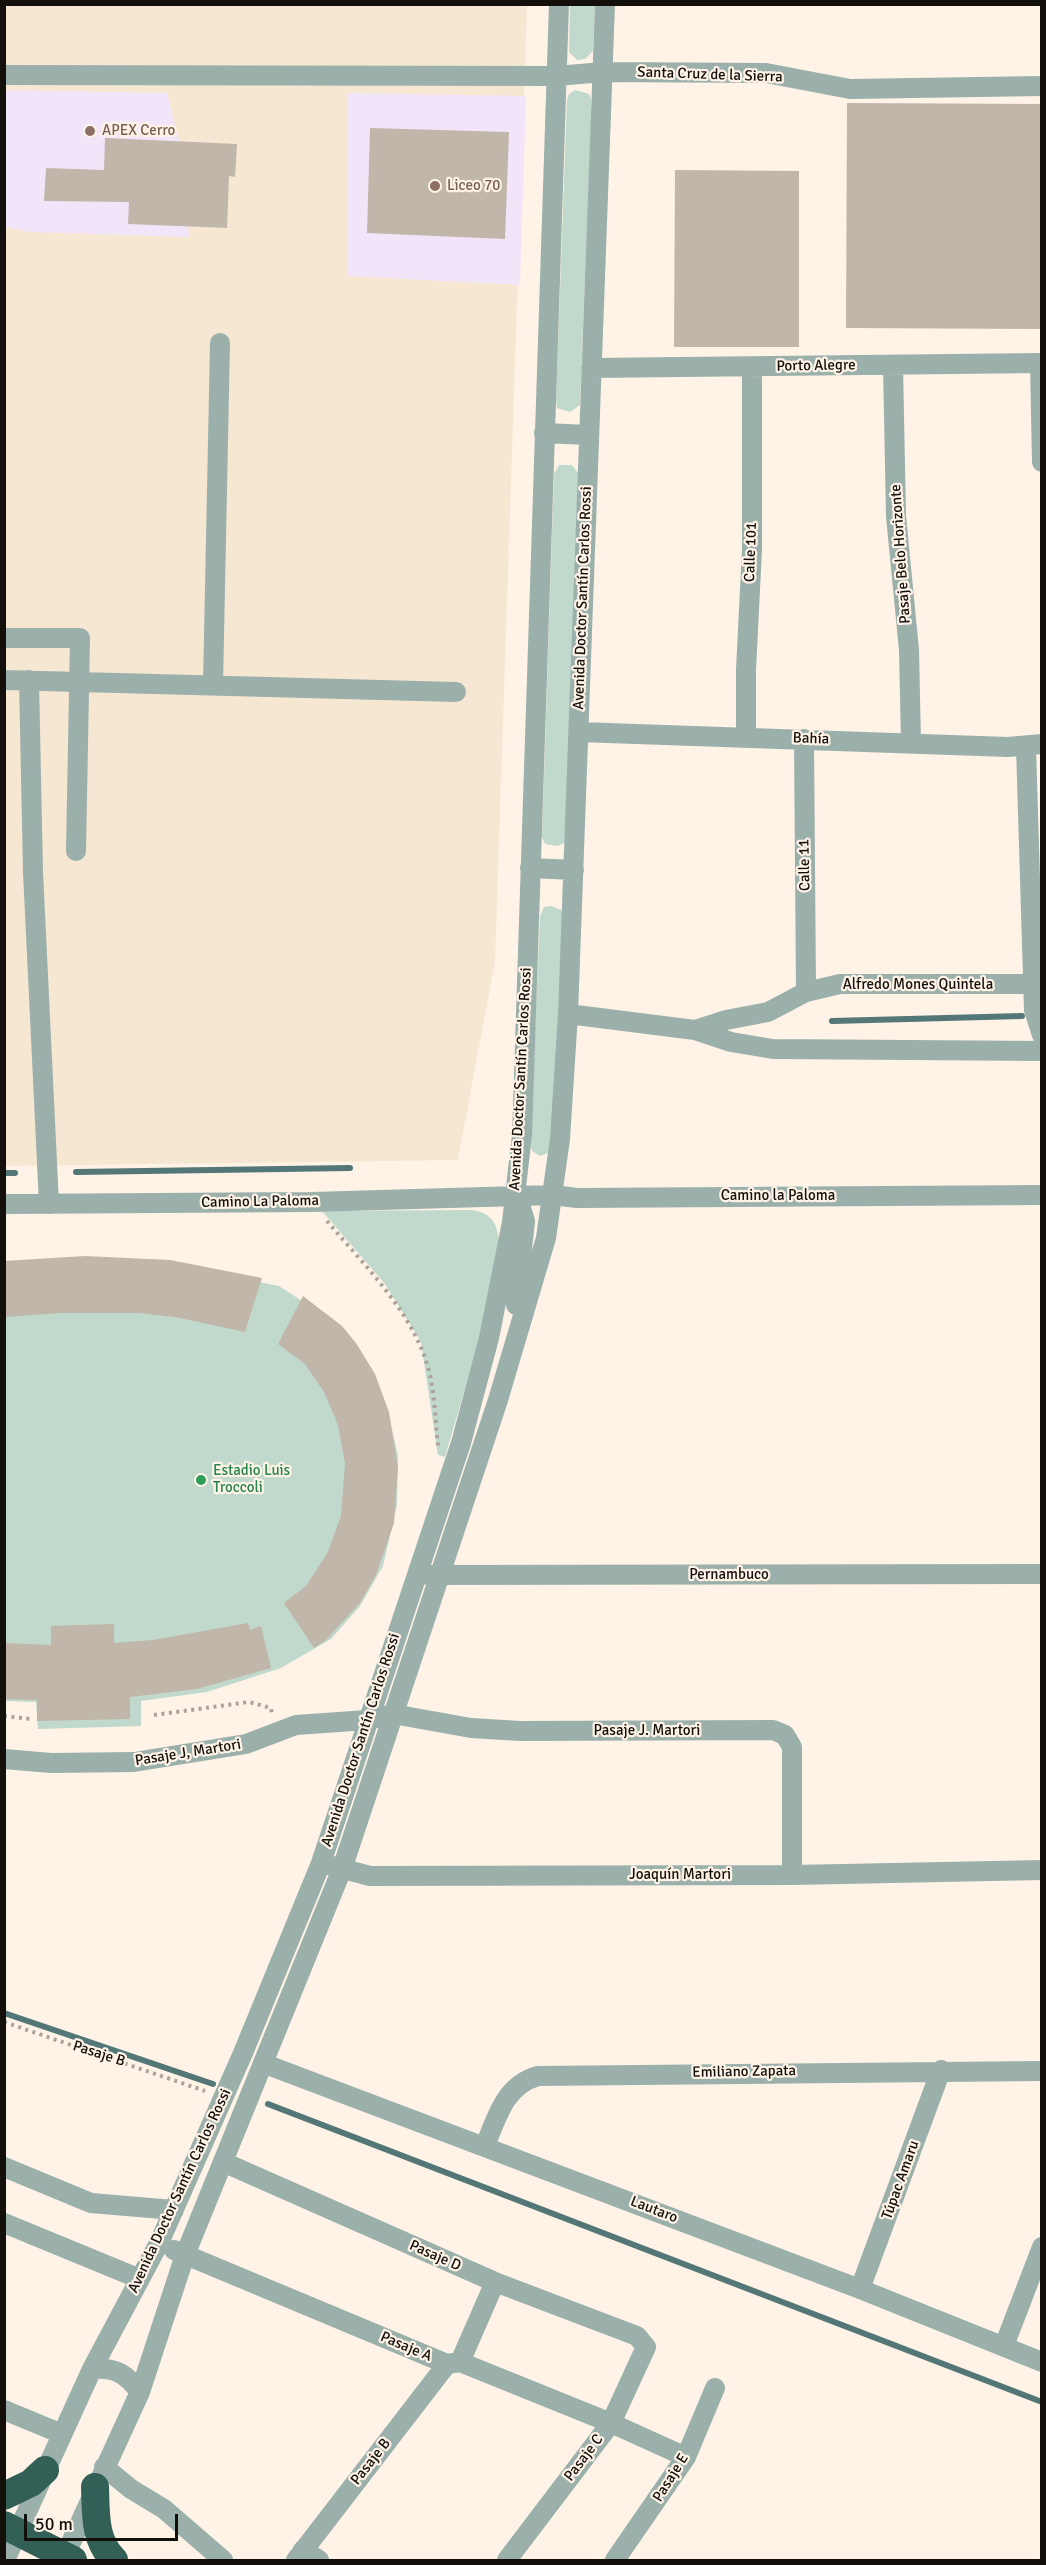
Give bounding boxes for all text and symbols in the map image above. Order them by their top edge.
street label: Santa Cruz de la Sierra [637,63,783,87]
place label: APEX Cerro [102,122,175,140]
marker: APEX Cerro [83,124,97,138]
place label: Liceo 70 [447,177,500,195]
marker: Liceo 70 [428,179,442,193]
street label: Porto Alegre [776,356,856,376]
street label: Pasaje Belo Horizonte [887,484,915,624]
street label: Avenida Doctor Santín Carlos Rossi [570,486,596,710]
street label: Calle 101 [741,522,761,582]
street label: Bahía [792,729,830,749]
street label: Calle 11 [796,839,814,891]
street label: Avenida Doctor Santín Carlos Rossi [506,967,536,1191]
street label: Alfredo Mones Quintela [843,976,993,994]
street label: Camino la Paloma [721,1187,835,1205]
street label: Camino La Paloma [201,1192,319,1212]
place label: Estadio Luis Troccoli [213,1462,290,1497]
marker: Estadio Luis Troccoli [194,1473,208,1487]
street label: Pernambuco [689,1566,769,1584]
street label: Avenida Doctor Santín Carlos Rossi [318,1631,404,1849]
street label: Pasaje J. Martori [594,1722,700,1740]
street label: Pasaje J, Martori [134,1736,242,1770]
street label: Joaquín Martori [629,1866,731,1884]
street label: Pasaje B [71,2037,127,2071]
street label: Emiliano Zapata [692,2062,796,2082]
street label: Avenida Doctor Santín Carlos Rossi [125,2086,235,2296]
street label: Túpac Amaru [878,2138,924,2222]
street label: Lautaro [628,2193,680,2227]
street label: Pasaje D [406,2237,464,2275]
street label: Pasaje A [378,2328,434,2366]
street label: Pasaje C [561,2431,607,2485]
street label: Pasaje B [347,2435,395,2489]
street label: Pasaje E [649,2451,693,2505]
scale bar [27,2502,182,2540]
text: 50 m [35,2513,73,2535]

